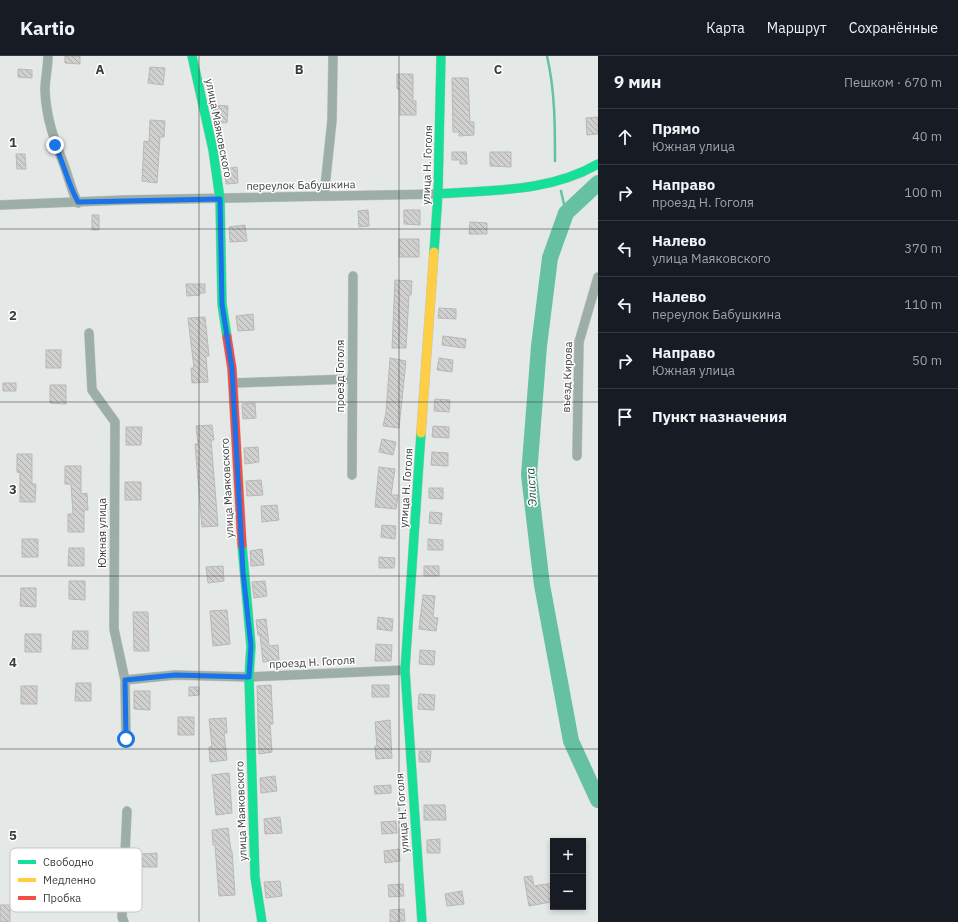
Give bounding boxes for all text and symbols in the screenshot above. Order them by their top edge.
text: Kartio [20,16,75,40]
text: Карта [706,19,745,37]
text: Маршрут [767,19,827,37]
text: Сохранённые [849,19,938,37]
text: A [96,61,105,78]
text: B [295,61,304,78]
text: C [494,61,503,78]
text: 9 мин [614,71,661,93]
text: Пешком · 670 m [844,74,942,91]
street label: улица Маяковского [203,77,235,179]
text: Прямо [652,119,700,138]
street label: улица Н. Гоголя [419,125,435,205]
icon: ahead [614,126,636,148]
text: 40 m [912,128,942,145]
text: 1 [9,134,17,151]
route end [46,136,64,154]
text: Южная улица [652,138,735,155]
text: Направо [652,175,715,194]
street label: переулок Бабушкина [246,177,356,193]
icon: right [614,182,636,204]
text: 100 m [904,184,942,201]
text: проезд Н. Гоголя [652,194,754,211]
text: Налево [652,231,706,250]
icon: left [614,238,636,260]
text: 370 m [904,240,942,257]
text: улица Маяковского [652,250,770,267]
text: Налево [652,287,706,306]
icon: left [614,294,636,316]
text: 110 m [904,296,942,313]
text: переулок Бабушкина [652,306,781,323]
text: 2 [9,307,17,324]
street label: проезд Гоголя [333,340,347,412]
street label: въезд Кирова [559,341,575,413]
text: Направо [652,343,715,362]
icon: right [614,350,636,372]
text: 50 m [912,352,942,369]
text: Южная улица [652,362,735,379]
icon: arrive [614,406,636,428]
text: Пункт назначения [652,407,787,426]
street label: улица Маяковского [217,438,237,538]
street label: улица Н. Гоголя [396,448,416,528]
water label: Элиста [522,467,540,507]
text: 3 [9,481,17,498]
street label: Южная улица [95,498,109,568]
street label: проезд Н. Гоголя [269,653,355,671]
text: 4 [9,654,17,671]
route start [117,730,135,748]
street label: улица Маяковского [232,761,250,861]
street label: улица Н. Гоголя [392,773,412,853]
text: 5 [9,827,17,844]
map controls [550,838,586,910]
button: + [550,838,586,874]
legend [10,848,142,912]
text: Свободно [43,855,94,869]
text: Медленно [43,873,96,887]
button: − [550,874,586,910]
text: Пробка [43,891,81,905]

